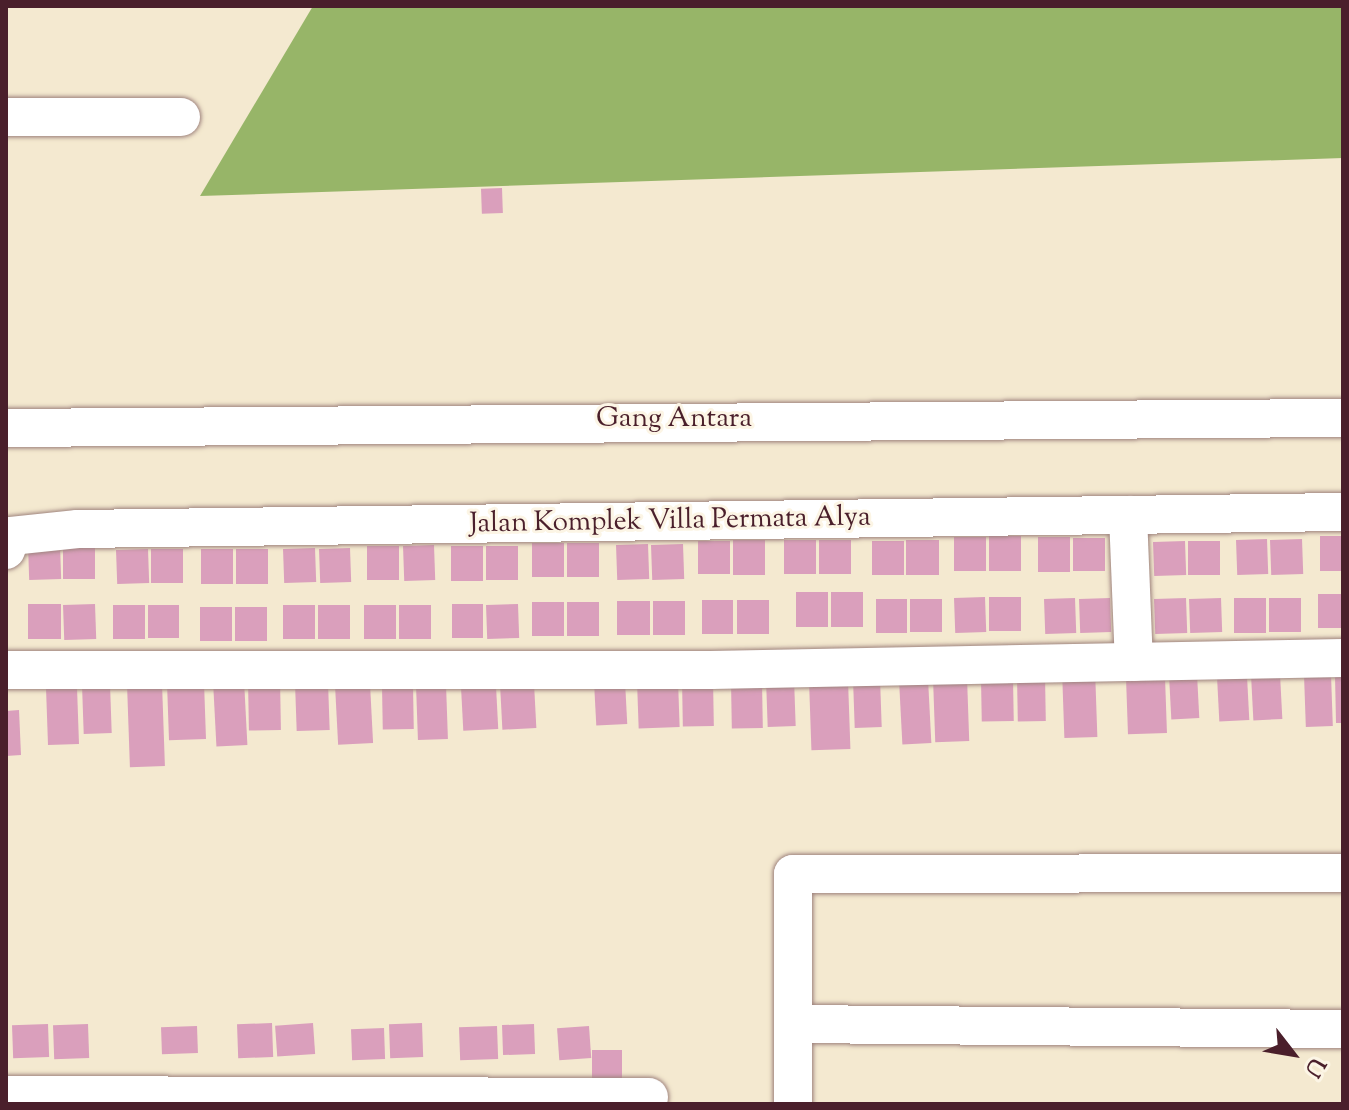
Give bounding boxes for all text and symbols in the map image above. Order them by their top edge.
street label: Gang Antara [596,402,752,436]
street label: Jalan Komplek Villa Permata Alya [469,501,871,541]
north arrow [1253,1014,1333,1094]
text: U [1295,1050,1332,1082]

